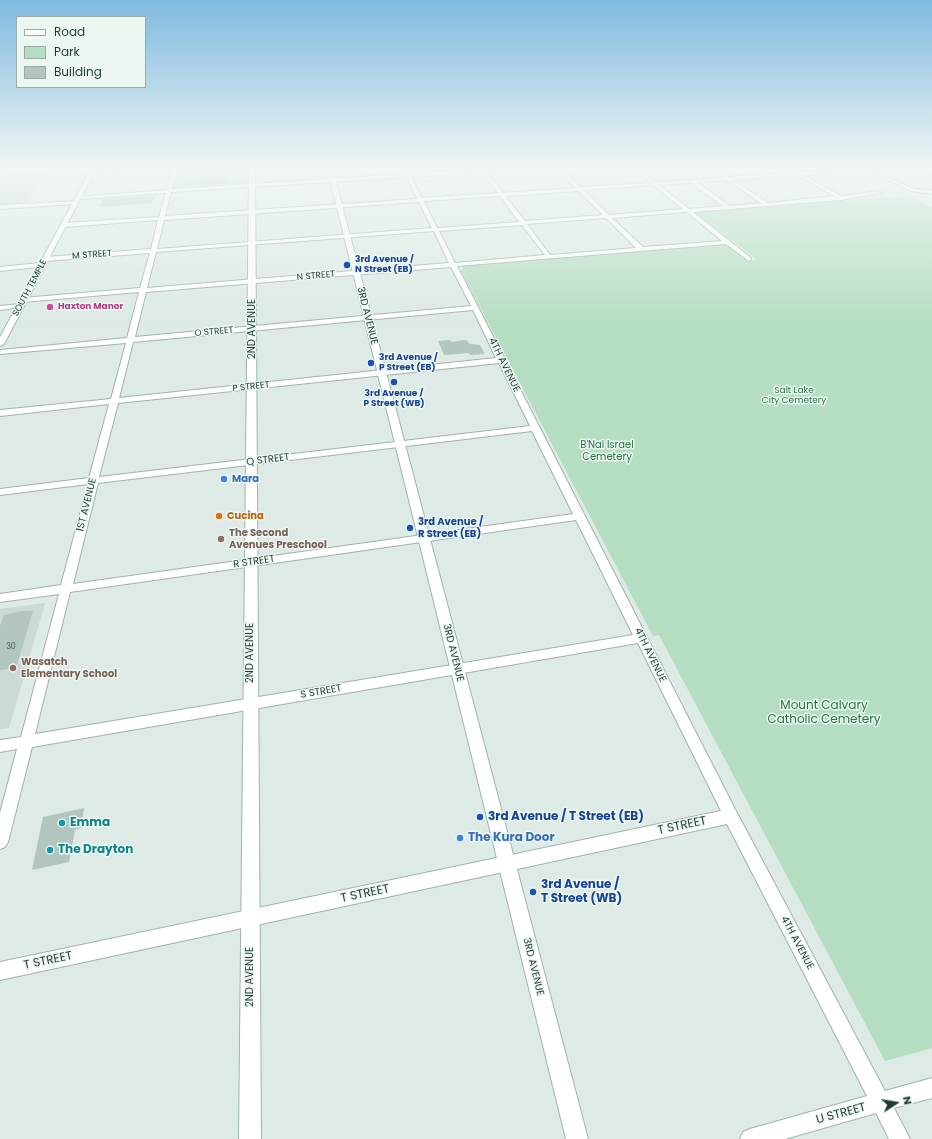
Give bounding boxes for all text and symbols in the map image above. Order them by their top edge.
legend [16,16,146,88]
text: Road [54,23,85,40]
text: Park [54,43,80,60]
text: Building [54,63,102,80]
street label: M STREET [72,248,112,262]
place label: 3rd Avenue / N Street (EB) [355,255,414,276]
street label: SOUTH TEMPLE [10,258,50,318]
marker: 3rd Avenue / N Street (EB) [342,260,352,270]
street label: N STREET [296,269,336,283]
street label: 3RD AVENUE [354,286,380,346]
street label: 2ND AVENUE [246,299,258,359]
marker: Haxton Manor [45,302,55,312]
place label: Haxton Manor [58,302,123,312]
street label: O STREET [194,325,234,339]
street label: 4TH AVENUE [486,336,522,394]
place label: 3rd Avenue / P Street (EB) [379,353,438,374]
marker: 3rd Avenue / P Street (EB) [366,358,376,368]
marker: 3rd Avenue / P Street (WB) [389,377,399,387]
street label: P STREET [232,380,270,394]
park label: Salt Lake City Cemetery [762,386,826,407]
place label: 3rd Avenue / P Street (WB) [363,389,425,410]
park label: B'Nai Israel Cemetery [580,439,634,462]
street label: Q STREET [246,451,290,469]
place label: Mara [232,473,259,485]
marker: Mara [219,474,229,484]
street label: 1ST AVENUE [75,477,99,533]
place label: Cucina [227,510,264,522]
marker: Cucina [214,511,224,521]
place label: 3rd Avenue / R Street (EB) [418,516,483,540]
marker: 3rd Avenue / R Street (EB) [405,523,415,533]
place label: The Second Avenues Preschool [229,527,327,550]
marker: The Second Avenues Preschool [216,534,226,544]
street label: R STREET [232,553,276,571]
street label: 2ND AVENUE [244,623,256,683]
street label: 3RD AVENUE [440,623,466,683]
street label: 4TH AVENUE [632,626,668,684]
house number: 30 [6,642,16,652]
place label: Wasatch Elementary School [21,656,117,680]
marker: Wasatch Elementary School [8,663,18,673]
street label: S STREET [299,682,343,702]
park label: Mount Calvary Catholic Cemetery [767,699,881,727]
place label: 3rd Avenue / T Street (EB) [488,810,644,824]
marker: 3rd Avenue / T Street (EB) [475,812,485,822]
street label: T STREET [656,814,708,838]
place label: Emma [70,816,110,830]
marker: Emma [57,818,67,828]
place label: The Kura Door [468,831,555,845]
marker: The Kura Door [455,833,465,843]
place label: The Drayton [58,843,133,857]
marker: The Drayton [45,845,55,855]
place label: 3rd Avenue / T Street (WB) [541,878,622,906]
street label: T STREET [339,882,391,906]
marker: 3rd Avenue / T Street (WB) [528,887,538,897]
street label: 4TH AVENUE [778,914,816,972]
street label: 3RD AVENUE [520,937,546,997]
street label: 2ND AVENUE [244,947,256,1007]
street label: T STREET [22,949,74,973]
north arrow [876,1083,916,1123]
text: N [899,1095,916,1106]
street label: U STREET [815,1100,867,1128]

